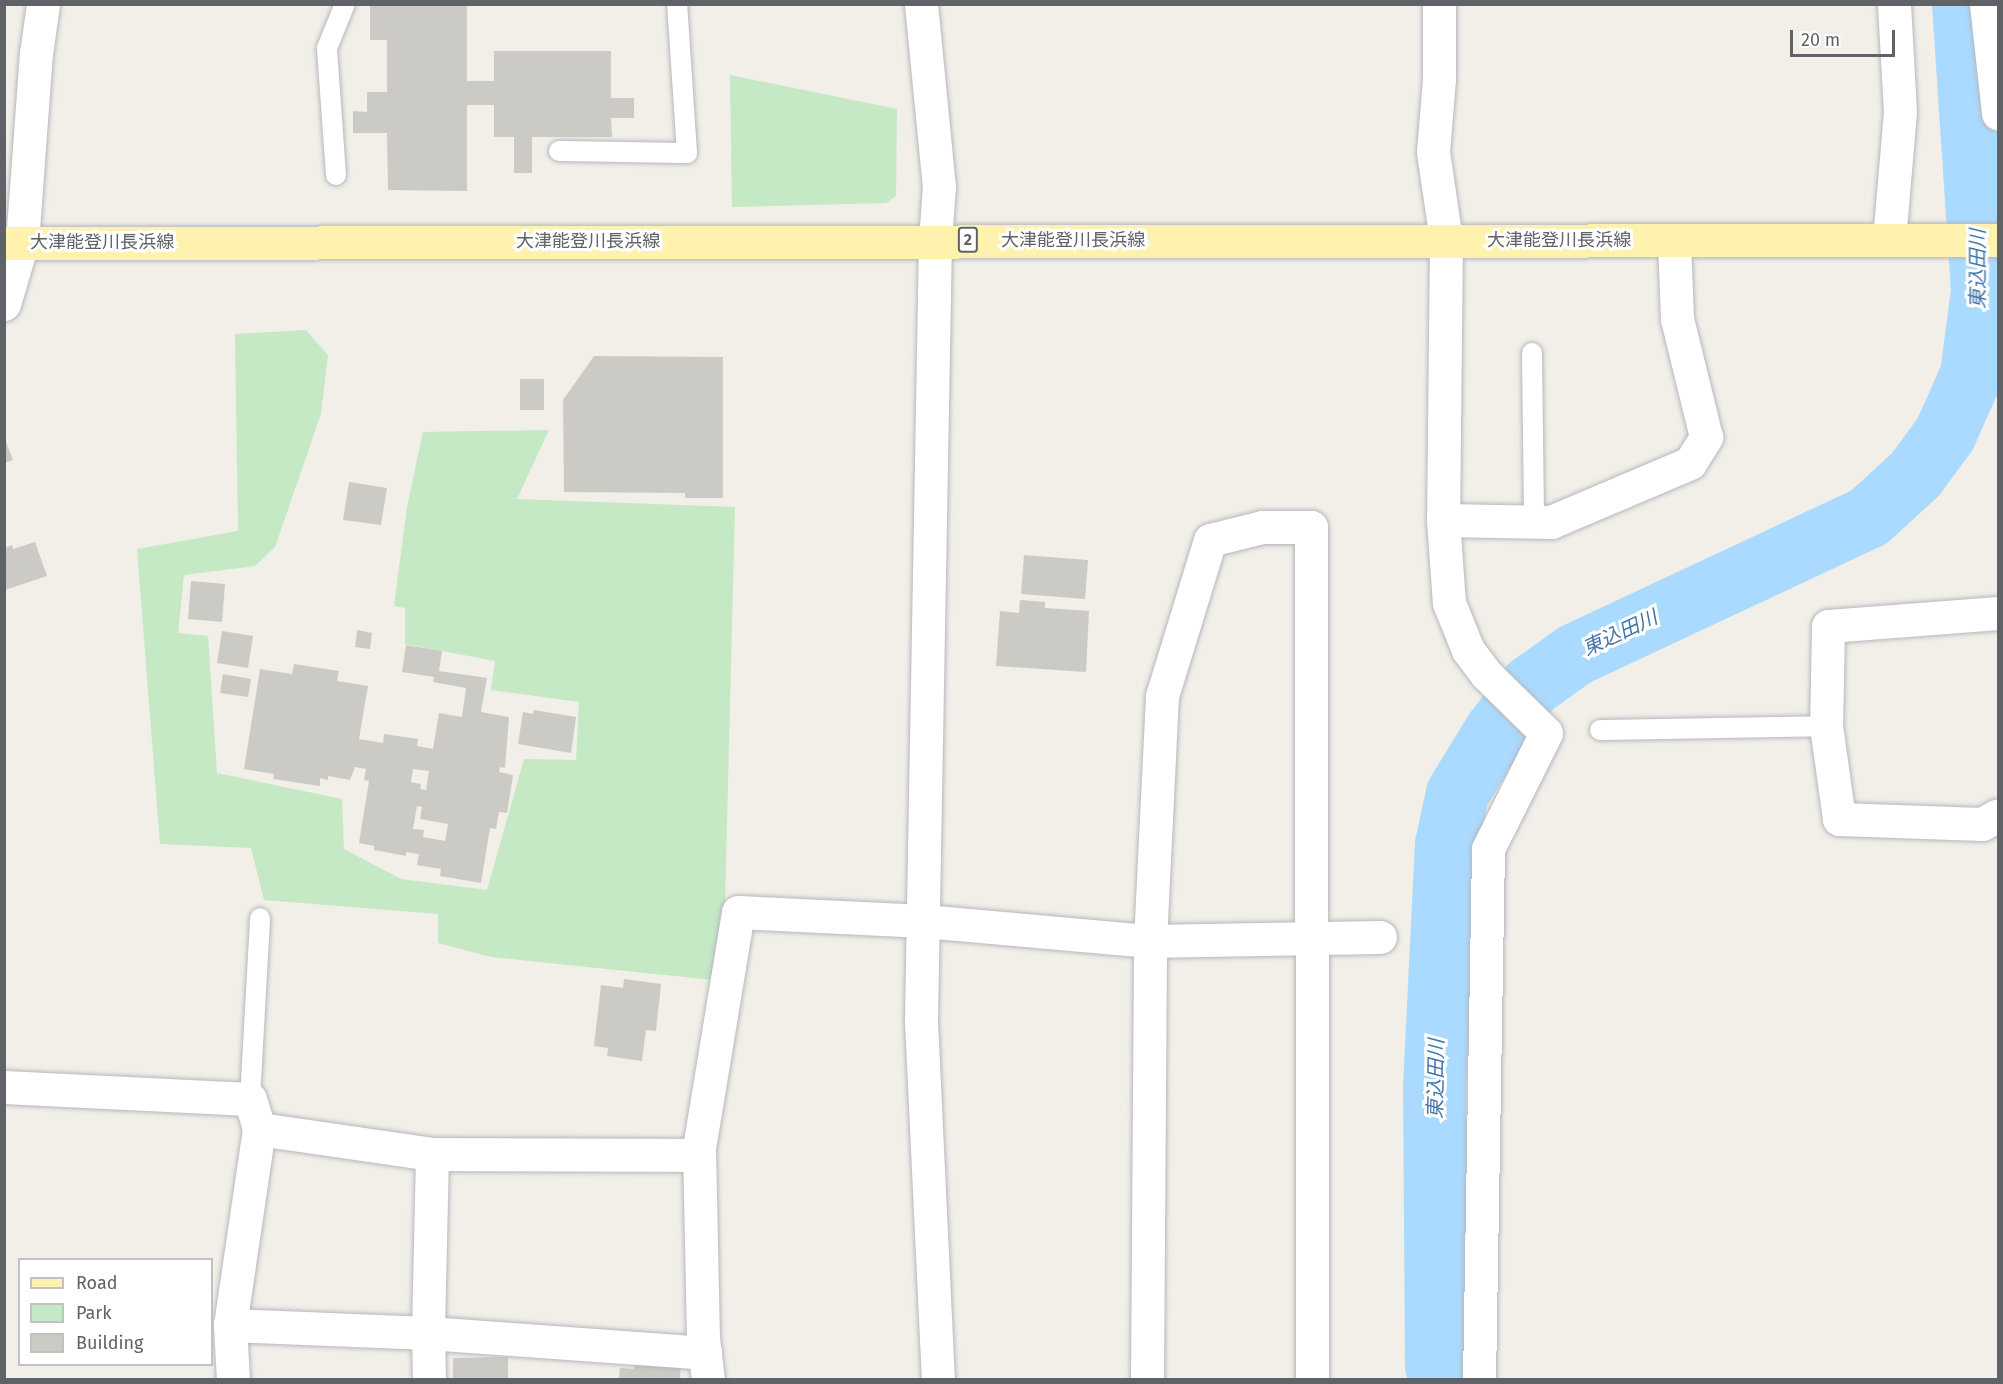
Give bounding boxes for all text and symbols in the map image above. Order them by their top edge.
scale bar [1793,18,1898,56]
text: 20 m [1801,29,1840,51]
road number: 2 [958,227,978,253]
street label: 大津能登川長浜線 [1001,229,1145,251]
street label: 大津能登川長浜線 [1487,229,1631,251]
water label: 東込田川 [1966,229,1990,309]
street label: 大津能登川長浜線 [516,230,660,252]
street label: 大津能登川長浜線 [30,231,174,253]
water label: 東込田川 [1579,605,1661,661]
water label: 東込田川 [1423,1039,1449,1119]
legend [18,1258,213,1366]
text: Road [76,1272,118,1294]
text: Park [76,1302,111,1324]
text: Building [76,1332,143,1354]

